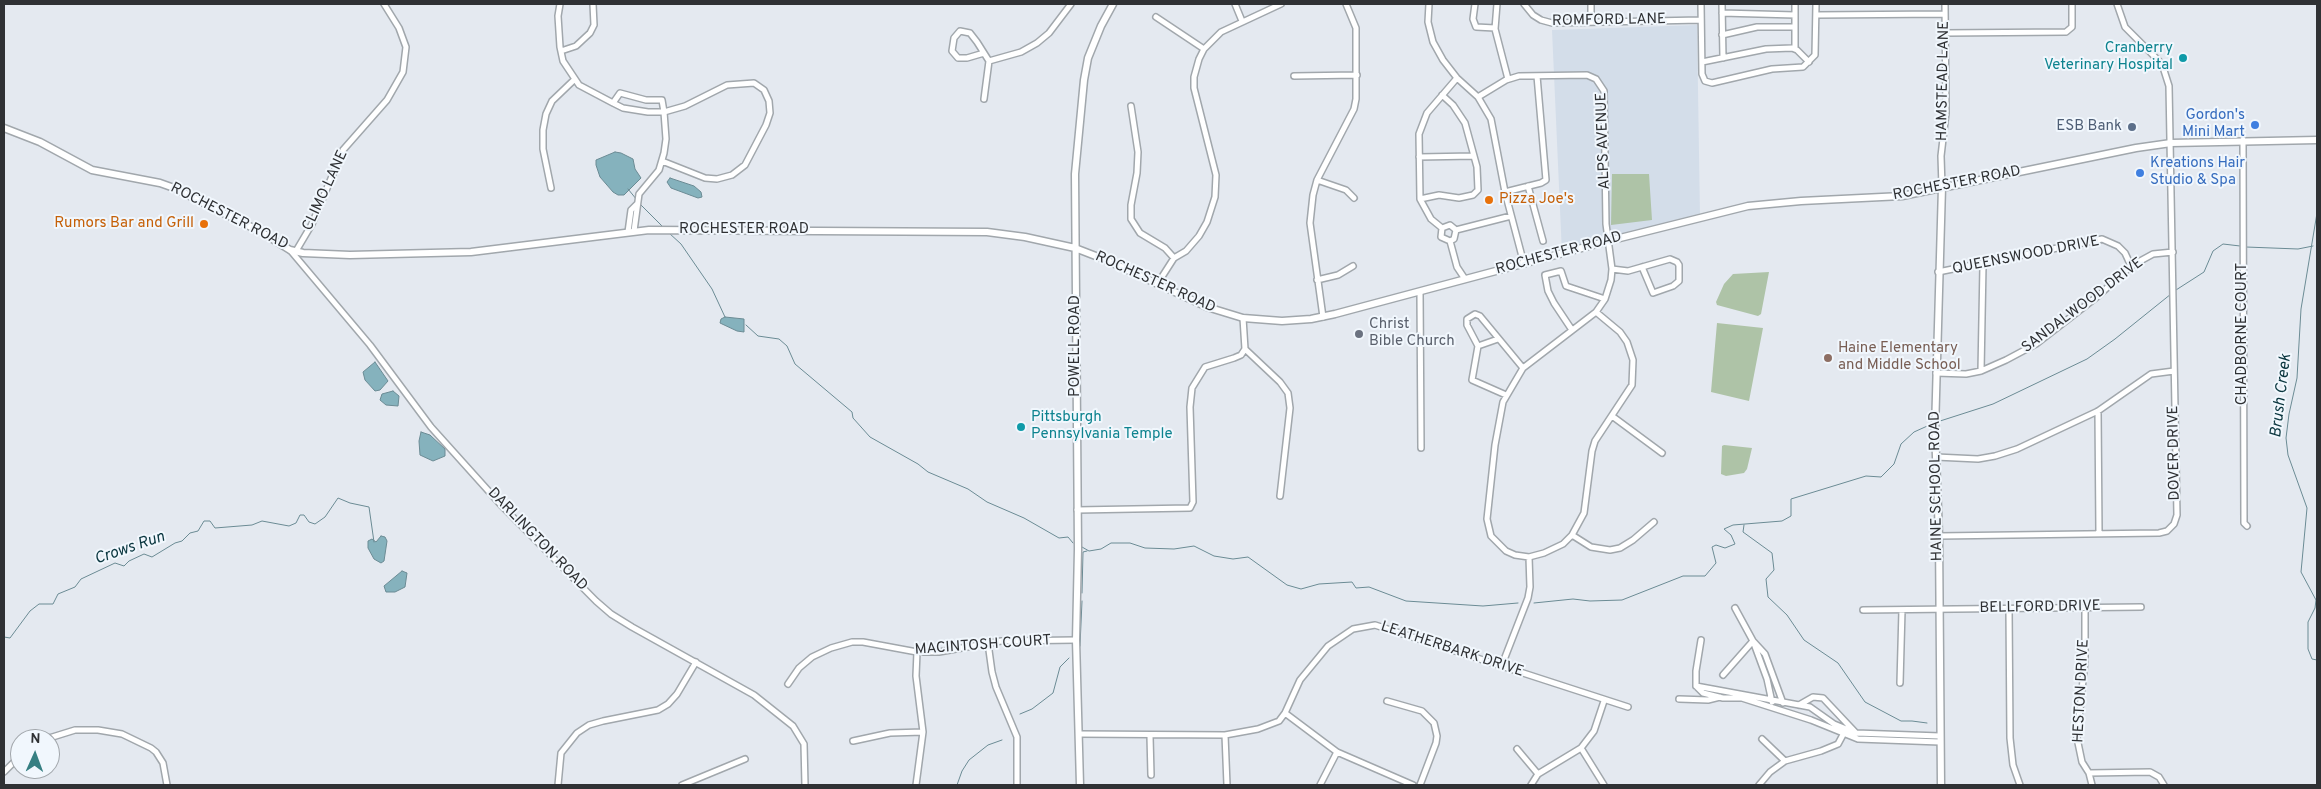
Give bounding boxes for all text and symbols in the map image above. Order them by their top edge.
street label: ROMFORD LANE [1552,11,1666,31]
street label: HAMSTEAD LANE [1934,21,1954,141]
place label: Cranberry Veterinary Hospital [2044,40,2173,75]
marker: Cranberry Veterinary Hospital [2177,52,2189,64]
street label: ALPS AVENUE [1593,92,1615,190]
place label: Gordon's Mini Mart [2182,107,2245,142]
place label: ESB Bank [2056,118,2122,136]
marker: Gordon's Mini Mart [2249,119,2261,131]
marker: ESB Bank [2126,121,2138,133]
street label: CLIMO LANE [300,148,352,234]
place label: Kreations Hair Studio & Spa [2150,155,2245,190]
street label: ROCHESTER ROAD [1892,163,2022,205]
marker: Kreations Hair Studio & Spa [2134,167,2146,179]
street label: ROCHESTER ROAD [167,179,291,255]
place label: Pizza Joe's [1499,191,1574,209]
marker: Pizza Joe's [1483,194,1495,206]
place label: Rumors Bar and Grill [54,215,194,233]
marker: Rumors Bar and Grill [198,218,210,230]
street label: ROCHESTER ROAD [679,221,809,239]
street label: ROCHESTER ROAD [1494,228,1624,280]
street label: QUEENSWOOD DRIVE [1951,233,2101,279]
street label: ROCHESTER ROAD [1092,248,1218,318]
street label: SANDALWOOD DRIVE [2019,254,2147,358]
street label: CHADBORNE COURT [2234,263,2252,405]
street label: POWELL ROAD [1067,295,1085,397]
place label: Christ Bible Church [1369,316,1455,351]
marker: Christ Bible Church [1353,328,1365,340]
place label: Haine Elementary and Middle School [1838,340,1961,375]
marker: Haine Elementary and Middle School [1822,352,1834,364]
water label: Brush Creek [2267,353,2297,439]
street label: DOVER DRIVE [2165,405,2185,501]
place label: Pittsburgh Pennsylvania Temple [1031,409,1173,444]
street label: HAINE SCHOOL ROAD [1927,411,1947,561]
marker: Pittsburgh Pennsylvania Temple [1015,421,1027,433]
street label: DARLINGTON ROAD [483,485,591,595]
water label: Crows Run [92,528,168,570]
street label: BELLFORD DRIVE [1979,598,2101,618]
street label: LEATHERBARK DRIVE [1378,618,1526,682]
street label: MACINTOSH COURT [914,632,1052,660]
street label: HESTON DRIVE [2070,639,2094,743]
north arrow [10,729,60,779]
text: N [30,731,41,748]

